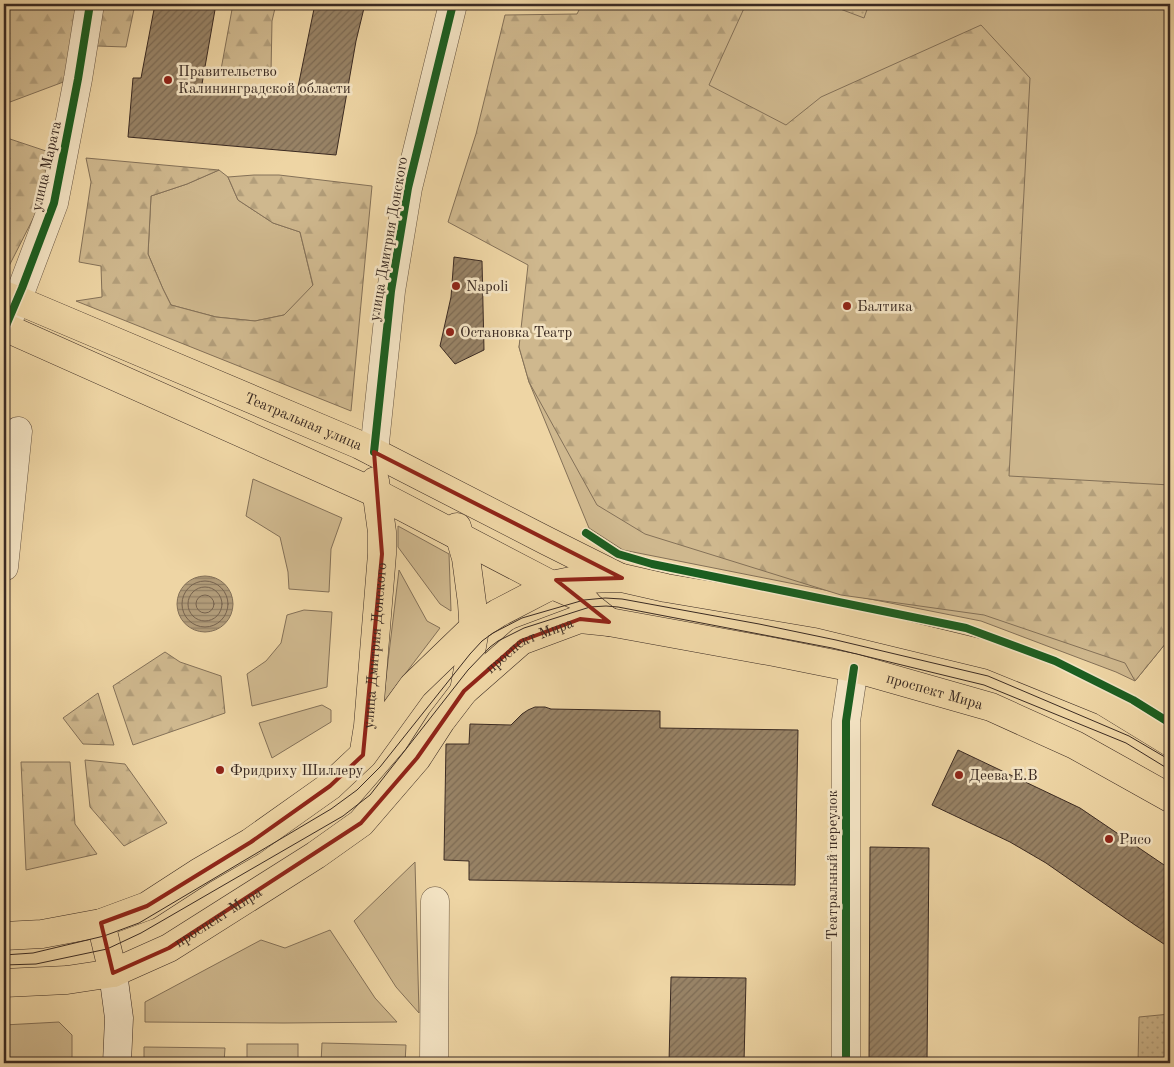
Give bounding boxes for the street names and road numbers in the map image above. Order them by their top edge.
street label: улица Марата [30,119,65,213]
street label: улица Дмитрия Донского [368,156,411,323]
street label: Театральная улица [242,391,365,454]
street label: улица Дмитрия Донского [362,562,390,730]
street label: проспект Мира [484,616,577,677]
street label: проспект Мира [884,672,985,713]
street label: Театральный переулок [826,790,841,940]
street label: проспект Мира [173,885,266,951]

